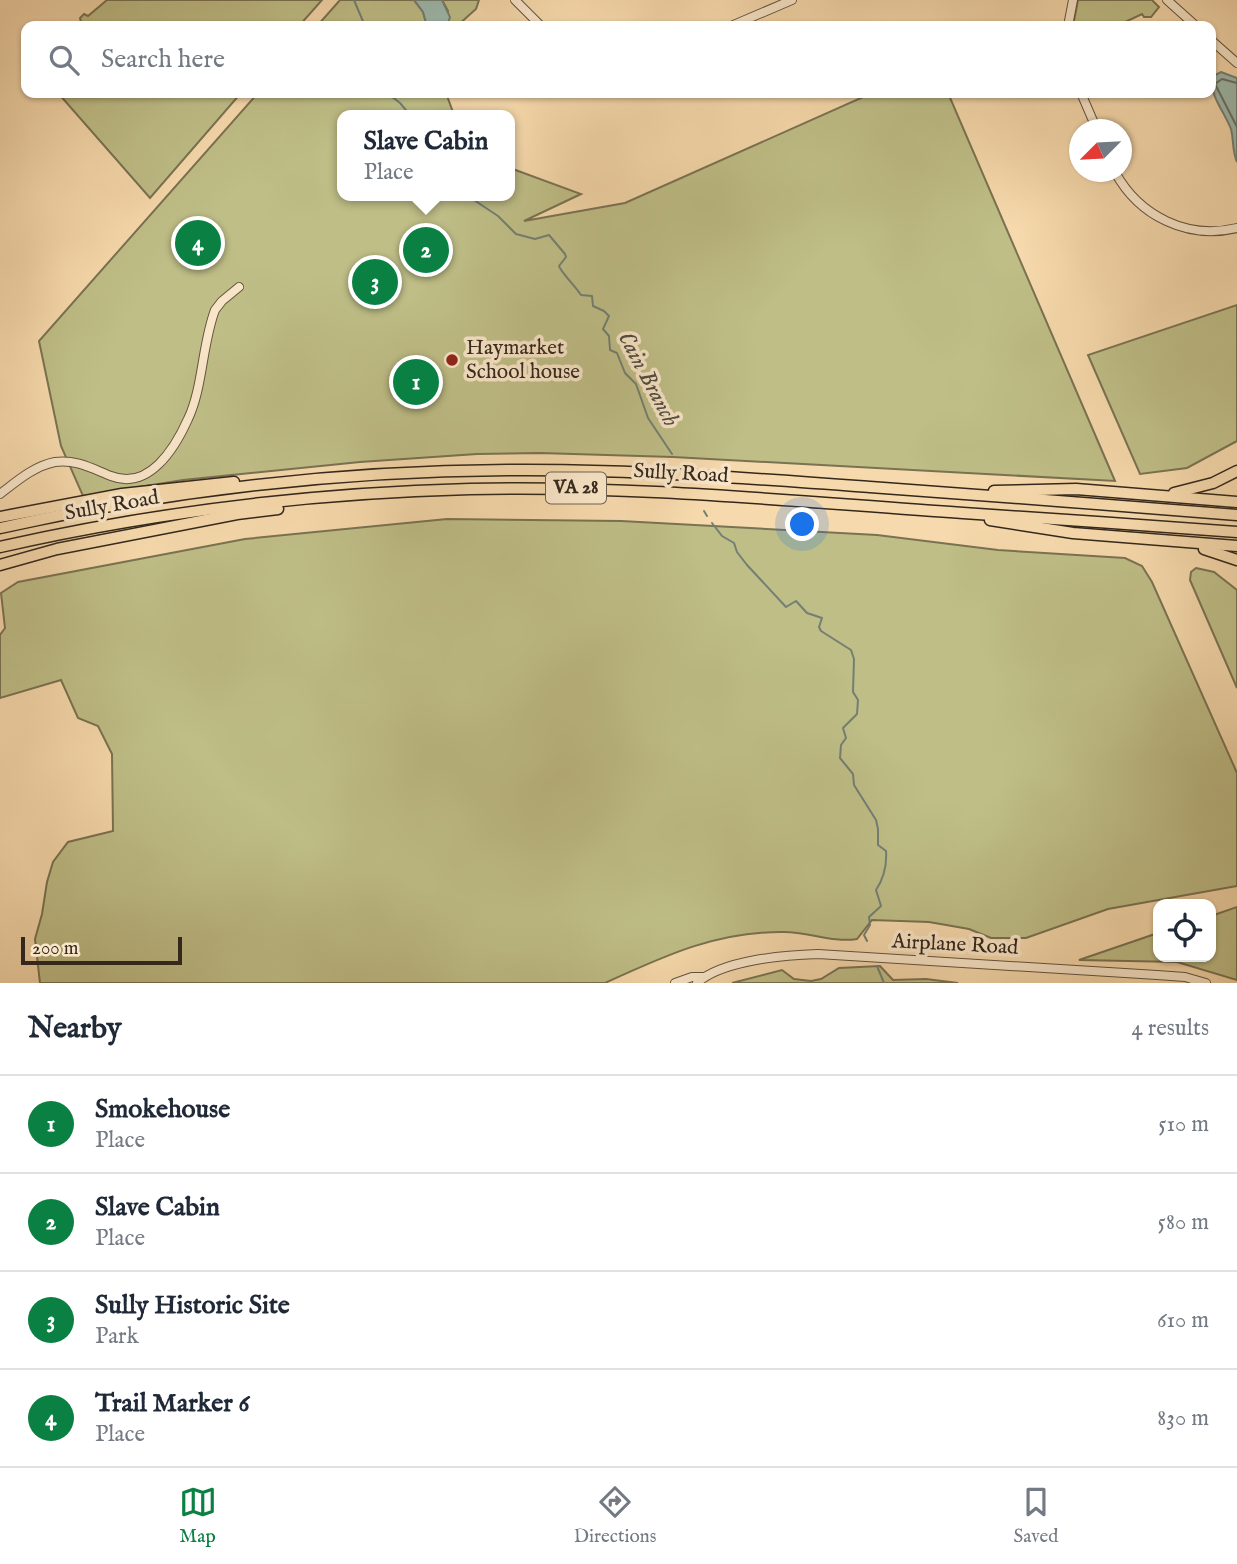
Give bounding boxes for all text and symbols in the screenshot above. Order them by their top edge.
search box [21,21,1216,98]
icon: search [45,41,83,79]
text: Search here [101,43,225,76]
popup [337,110,515,201]
north arrow [1069,119,1132,182]
text: Slave Cabin [364,125,488,158]
text: Place [364,158,414,187]
pin: 4 [175,217,221,269]
pin: 2 [403,224,449,276]
pin: 3 [352,256,398,308]
water label: Cain Branch [611,327,685,432]
place label: Haymarket School house [466,335,580,386]
marker: Haymarket School house [444,352,460,368]
pin: 1 [393,356,439,408]
street label: Sully Road [633,458,730,490]
road number: VA 28 [546,472,606,503]
street label: Sully Road [63,484,162,528]
your location [785,507,819,541]
map controls [1153,899,1216,962]
button: locate [1153,899,1216,962]
street label: Airplane Road [890,928,1020,962]
scale bar [21,934,182,966]
text: 200 m [32,937,78,961]
text: Nearby [28,1010,121,1048]
text: 4 results [1131,1014,1209,1043]
text: Smokehouse [95,1093,230,1126]
text: 1 [47,1110,55,1139]
text: 510 m [1158,1110,1209,1139]
text: Place [95,1126,145,1155]
text: Slave Cabin [95,1191,220,1224]
text: 2 [46,1208,56,1237]
text: 580 m [1158,1208,1209,1237]
text: Place [95,1224,145,1253]
text: Sully Historic Site [95,1289,290,1322]
text: 3 [47,1306,55,1335]
text: 610 m [1157,1306,1209,1335]
text: Park [95,1322,139,1351]
text: Trail Marker 6 [95,1387,249,1420]
text: 4 [45,1404,57,1433]
text: 830 m [1157,1404,1209,1433]
text: Place [95,1420,145,1449]
tab: Map [179,1483,217,1549]
tab: Directions [574,1483,656,1549]
tab: Saved [1013,1483,1058,1549]

